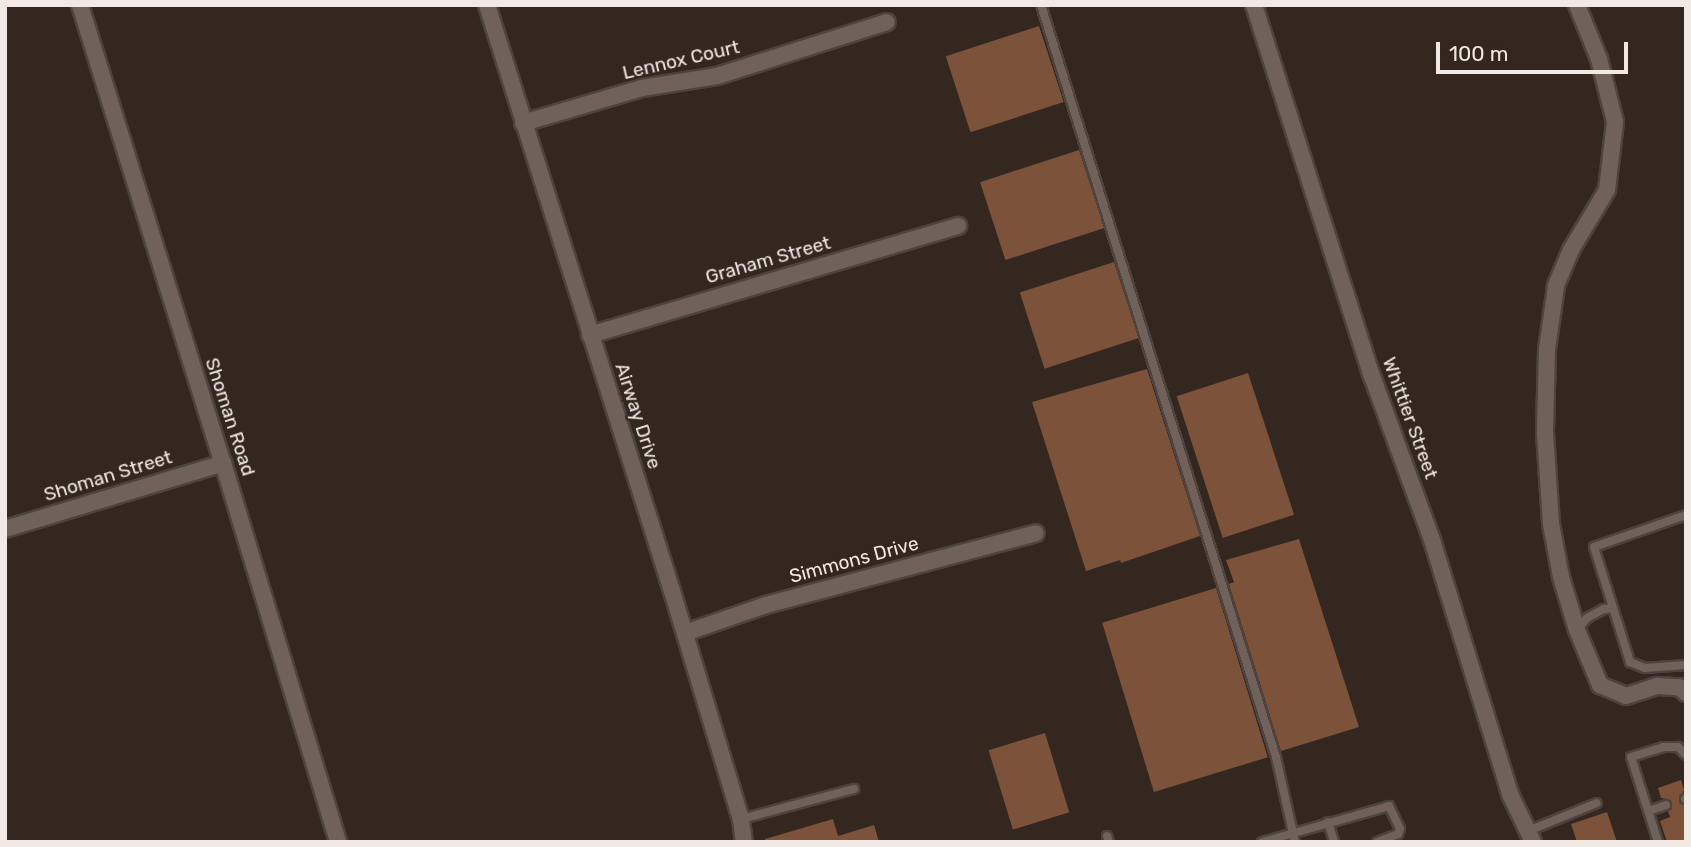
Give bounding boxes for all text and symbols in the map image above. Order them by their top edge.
scale bar [1439,28,1632,72]
street label: Lennox Court [620,35,742,85]
text: 100 m [1449,41,1508,66]
street label: Graham Street [703,231,833,289]
street label: Whittier Street [1377,354,1443,482]
street label: Shoman Road [200,355,260,479]
street label: Airway Drive [610,360,666,472]
street label: Shoman Street [41,446,175,506]
street label: Simmons Drive [787,532,921,588]

